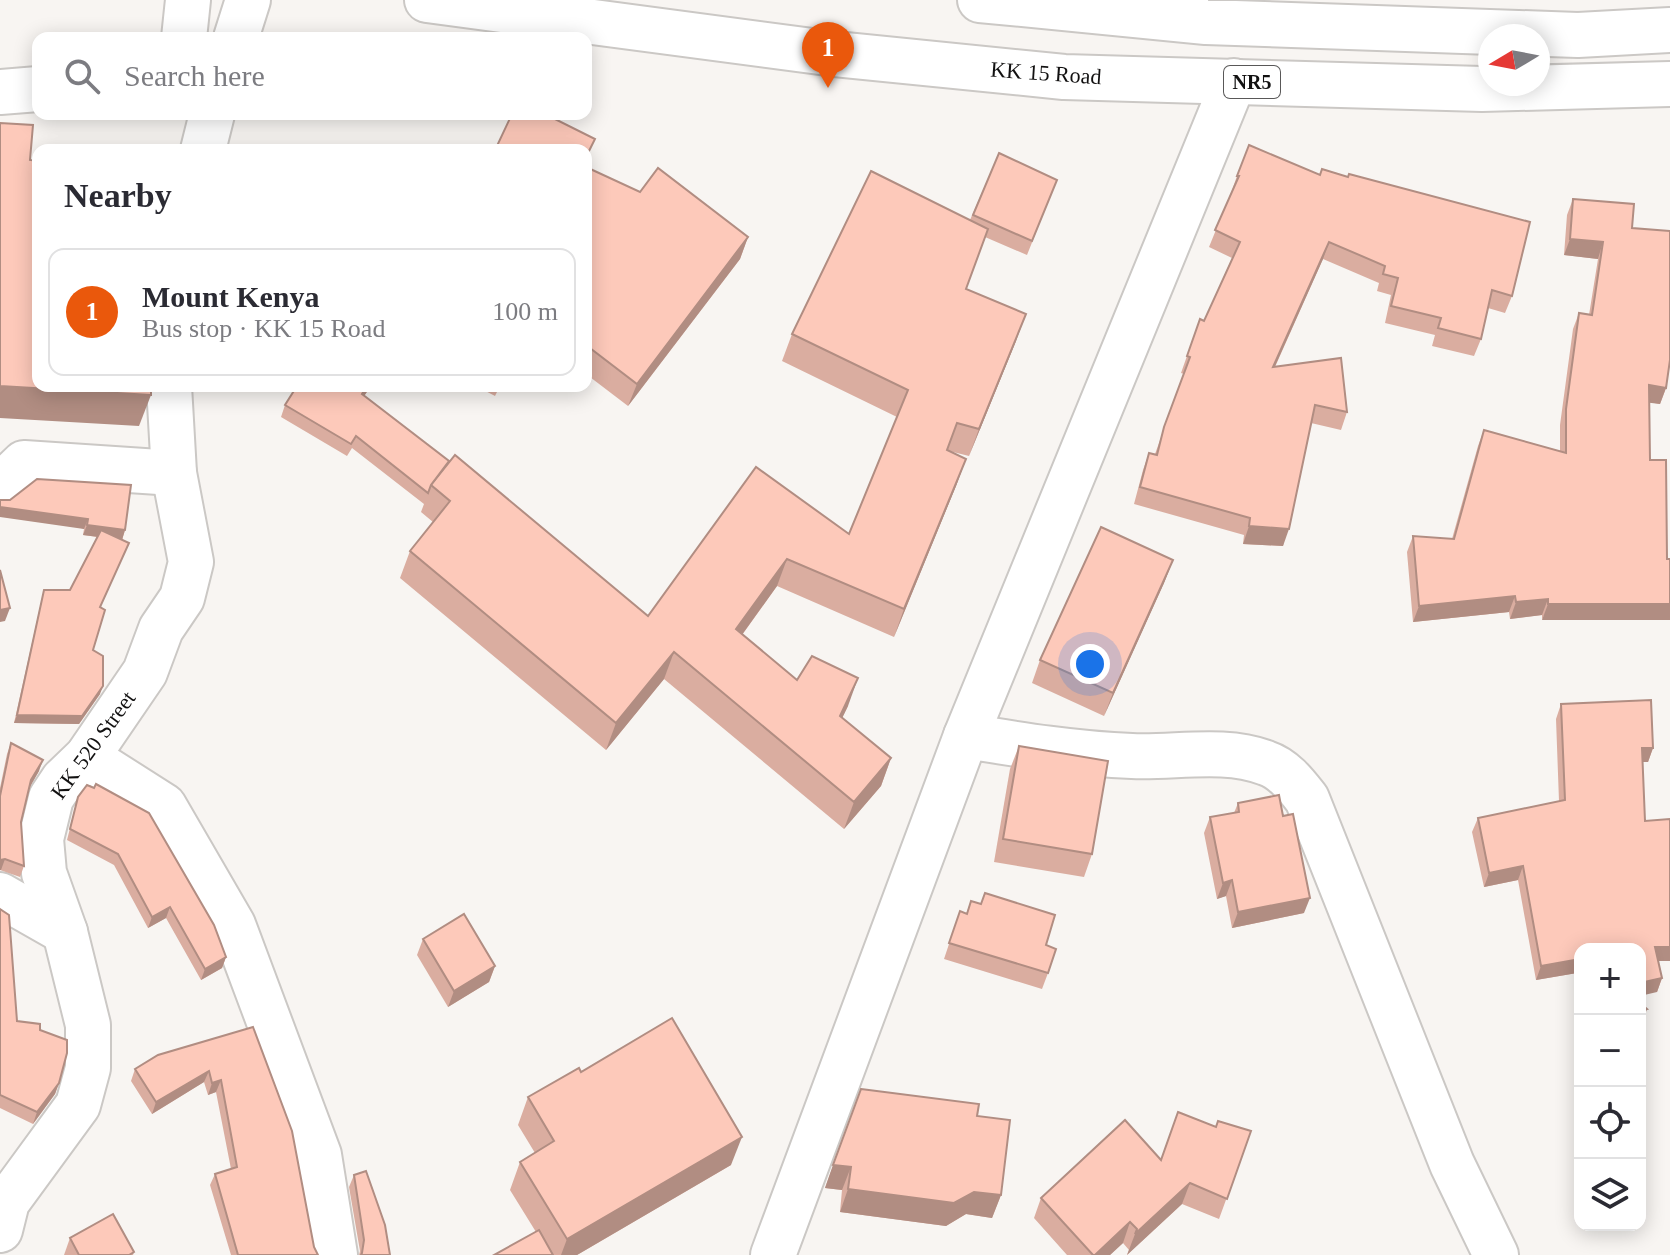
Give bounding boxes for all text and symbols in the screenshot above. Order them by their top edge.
pin: 1 [802,22,854,88]
north arrow [1478,24,1550,96]
search box [32,32,592,120]
icon: search [60,54,104,98]
street label: KK 15 Road [990,57,1102,89]
text: Search here [124,59,265,92]
road number: NR5 [1224,66,1280,98]
text: Nearby [64,177,172,214]
text: Mount Kenya [142,280,320,313]
text: 1 [86,297,99,326]
text: 100 m [492,297,558,326]
text: Bus stop · KK 15 Road [142,314,385,343]
your location [1070,644,1110,684]
street label: KK 520 Street [46,686,140,804]
map controls [1574,943,1646,1231]
button: + [1574,943,1646,1015]
button: − [1574,1015,1646,1087]
button: locate [1574,1087,1646,1159]
button: layers [1574,1159,1646,1231]

